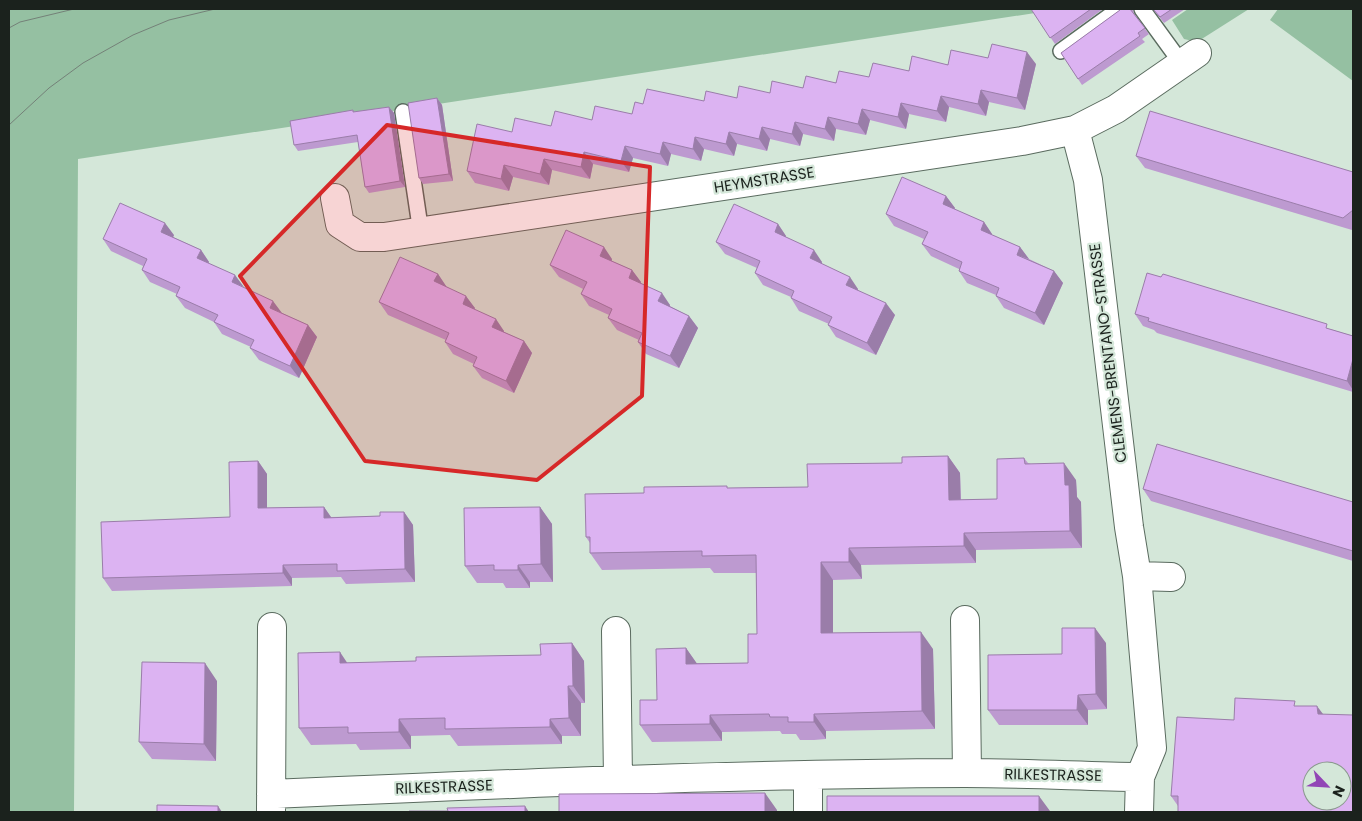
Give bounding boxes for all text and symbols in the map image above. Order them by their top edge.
street label: HEYMSTRASSE [712,161,816,198]
street label: CLEMENS-BRENTANO-STRASSE [1084,242,1131,464]
north arrow [1302,761,1352,811]
street label: RILKESTRASSE [1004,763,1102,786]
street label: RILKESTRASSE [395,774,493,799]
text: N [1327,782,1350,800]

